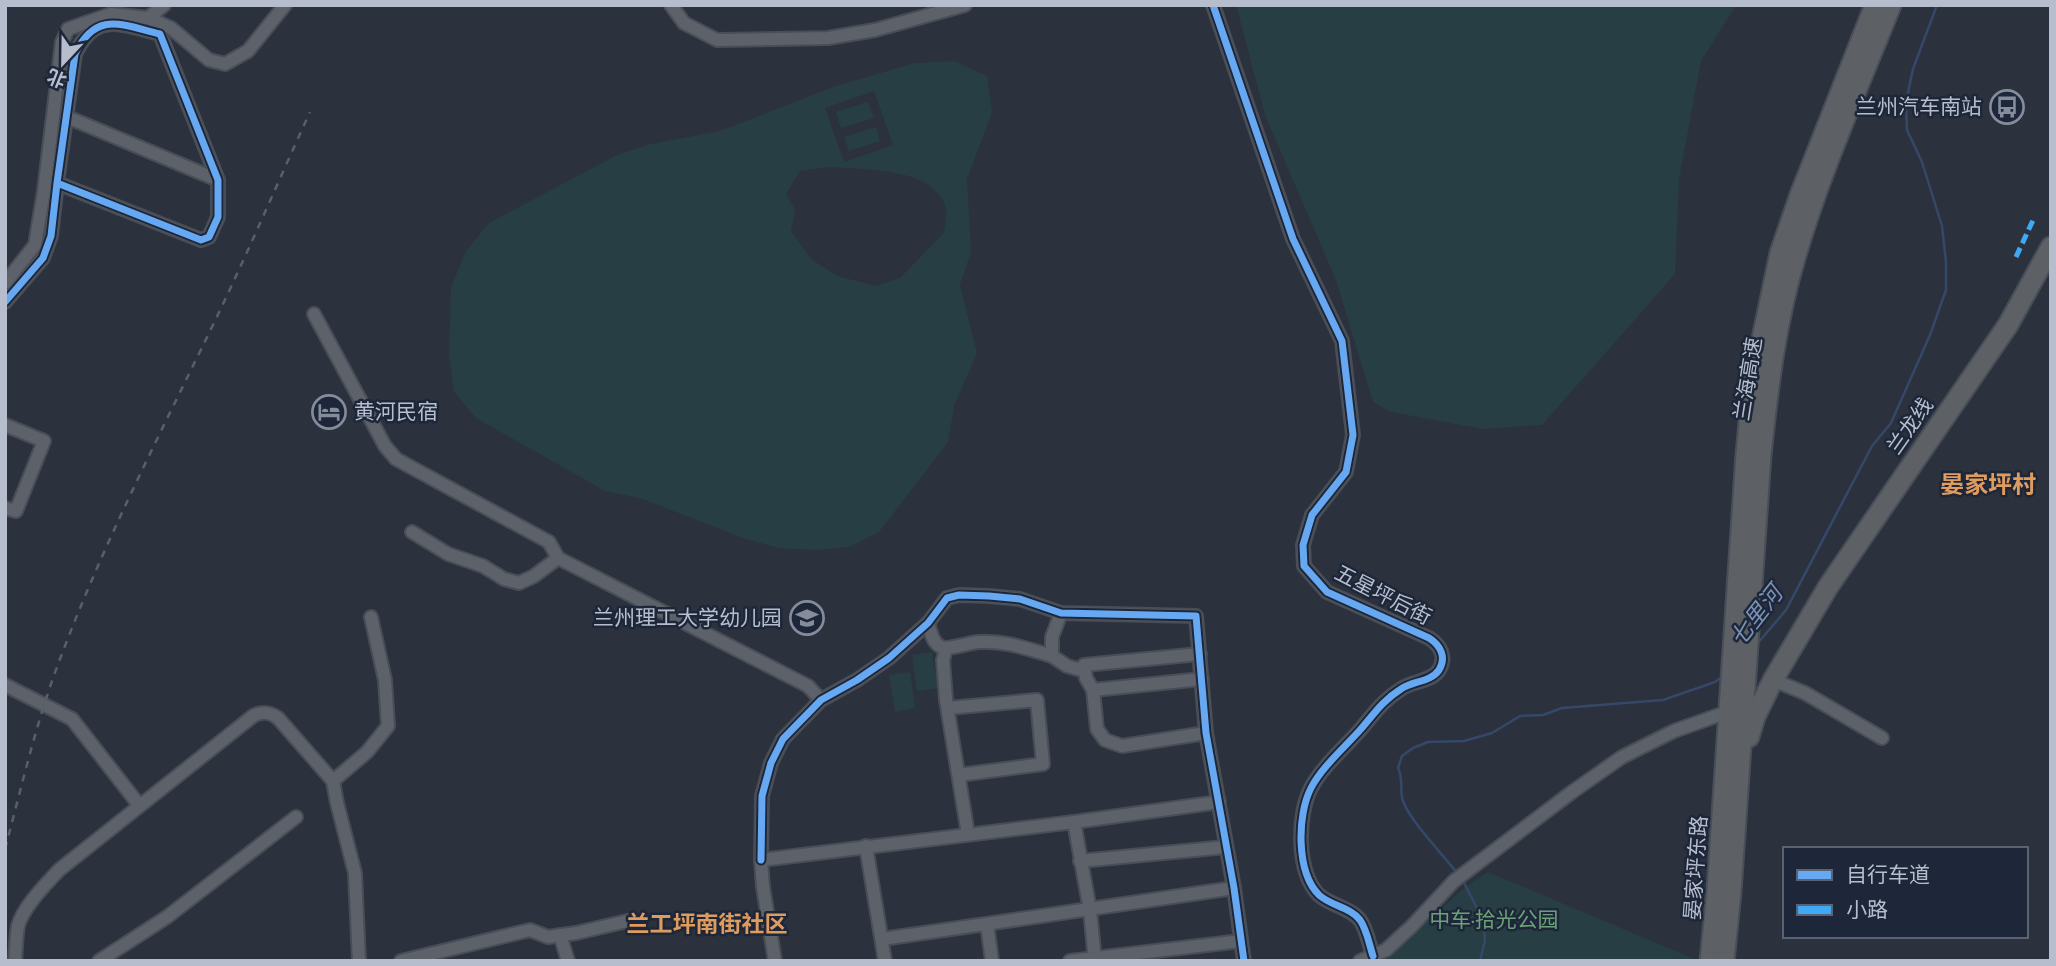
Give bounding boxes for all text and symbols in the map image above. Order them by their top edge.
north arrow [28,28,98,98]
text: 北 [44,64,70,92]
bus stop icon: 兰州汽车南站 [1988,88,2026,126]
place label: 兰州汽车南站 [1856,95,1982,119]
street label: 兰海高速 [1730,336,1766,422]
hotel icon: 黄河民宿 [310,393,348,431]
street label: 兰龙线 [1882,393,1938,459]
place label: 黄河民宿 [354,400,438,424]
district label: 晏家坪村 [1940,471,2036,499]
street label: 五星坪后街 [1331,560,1435,630]
water label: 七里河 [1725,578,1791,652]
school or university icon: 兰州理工大学幼儿园 [788,599,826,637]
place label: 兰州理工大学幼儿园 [593,606,782,630]
street label: 晏家坪东路 [1680,815,1712,921]
legend [1783,847,2028,938]
text: 自行车道 [1846,863,1930,887]
text: 小路 [1846,898,1888,922]
park label: 中车·拾光公园 [1429,908,1559,932]
district label: 兰工坪南街社区 [627,911,788,938]

